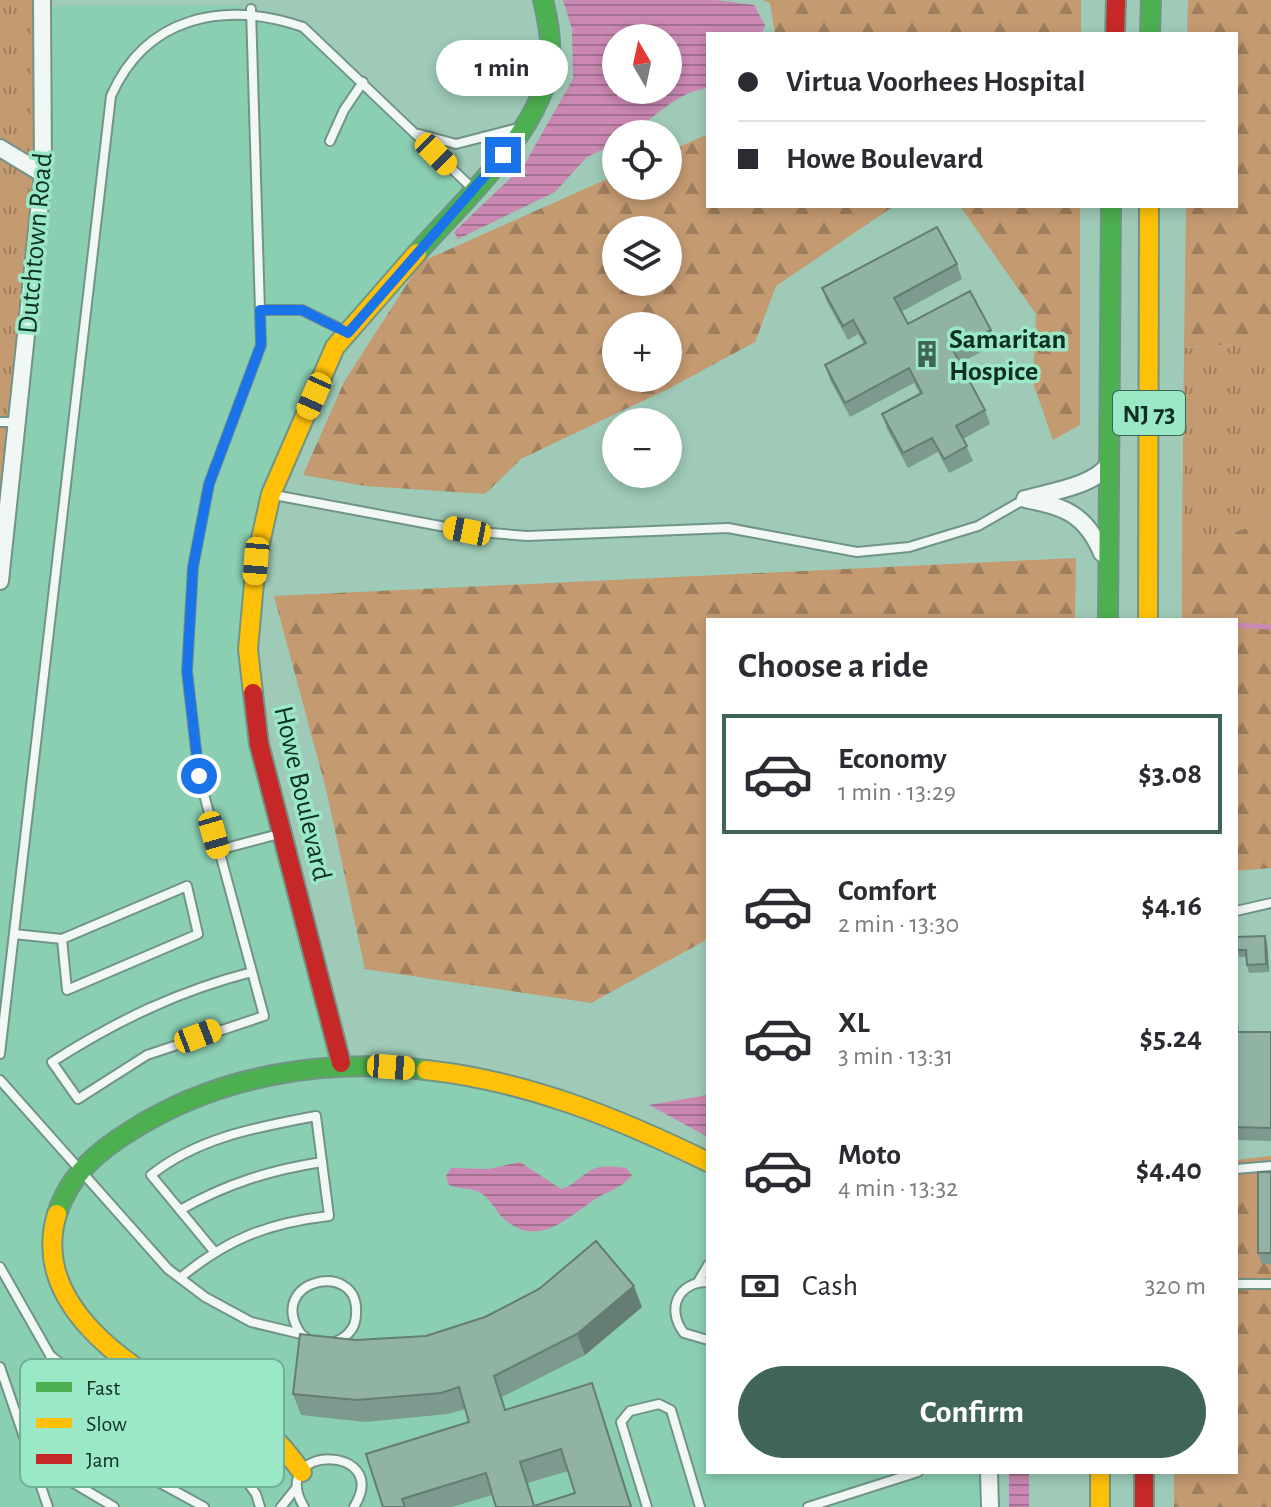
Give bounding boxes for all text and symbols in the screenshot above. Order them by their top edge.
north arrow [602,24,682,104]
map controls [602,24,682,488]
callout: 1 min [437,39,569,95]
text: 1 min [475,55,529,81]
text: Virtua Voorhees Hospital [786,67,1085,97]
button: locate [602,120,682,200]
car [411,129,461,179]
route end [485,137,521,173]
text: Howe Boulevard [786,144,983,174]
street label: Dutchtown Road [14,151,58,335]
button: layers [602,216,682,296]
button: + [602,312,682,392]
place label: Samaritan Hospice [949,326,1066,386]
building icon: Samaritan Hospice [912,339,942,369]
car [293,369,335,423]
road number: NJ 73 [1113,391,1185,435]
button: − [602,408,682,488]
car [441,515,493,547]
car [242,536,270,586]
text: Choose a ride [738,648,928,684]
street label: Howe Boulevard [268,704,336,883]
icon: car [742,738,814,810]
text: Economy [838,744,947,774]
route start [181,758,217,794]
text: $3.08 [1138,759,1202,789]
text: 1 min · 13:29 [838,779,956,805]
car [196,809,232,861]
icon: car [742,870,814,942]
text: Comfort [838,876,937,906]
text: $4.16 [1141,891,1202,921]
text: 2 min · 13:30 [838,911,959,937]
icon: car [742,1002,814,1074]
text: XL [838,1008,870,1038]
car [171,1016,225,1056]
text: $5.24 [1139,1023,1202,1053]
text: 3 min · 13:31 [838,1043,953,1069]
car [366,1053,416,1081]
icon: car [742,1134,814,1206]
text: Moto [838,1140,901,1170]
text: $4.40 [1136,1155,1202,1185]
text: 4 min · 13:32 [838,1175,958,1201]
icon: cash [738,1264,782,1308]
text: Cash [802,1271,858,1301]
text: 320 m [1145,1273,1206,1299]
legend [20,1359,284,1487]
button: Confirm [738,1366,1206,1458]
text: Fast [86,1377,120,1399]
text: Slow [86,1413,127,1435]
text: Jam [86,1449,120,1471]

